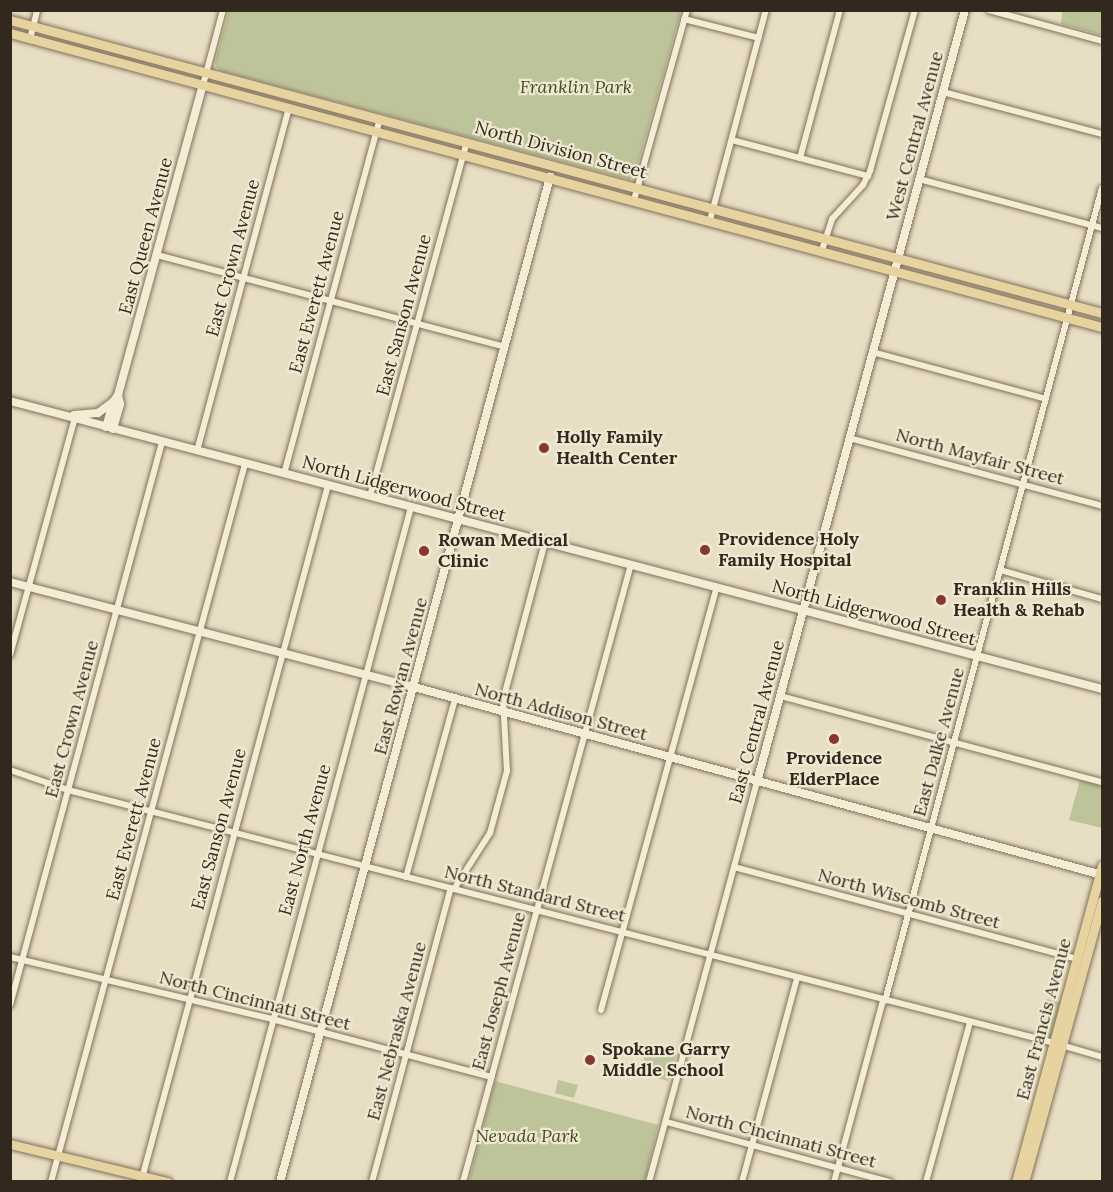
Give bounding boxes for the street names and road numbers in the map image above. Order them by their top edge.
street label: West Central Avenue [882,49,948,223]
street label: North Division Street [472,117,650,183]
street label: East Queen Avenue [115,155,177,317]
street label: East Crown Avenue [202,177,264,339]
street label: East Everett Avenue [285,208,349,376]
street label: East Sanson Avenue [372,232,436,398]
street label: North Mayfair Street [893,424,1067,490]
street label: North Lidgerwood Street [300,451,508,527]
street label: North Lidgerwood Street [770,575,978,651]
street label: East Rowan Avenue [370,595,432,757]
street label: East Crown Avenue [41,638,103,800]
street label: East Central Avenue [725,638,789,806]
street label: East Dalke Avenue [909,665,969,819]
street label: North Addison Street [472,679,650,745]
street label: East Everett Avenue [102,735,166,903]
street label: East Sanson Avenue [187,746,251,912]
street label: East North Avenue [274,762,336,918]
street label: North Standard Street [442,861,628,927]
street label: North Wiscomb Street [815,864,1003,934]
street label: East Joseph Avenue [467,909,531,1073]
street label: East Francis Avenue [1012,936,1076,1102]
street label: East Nebraska Avenue [363,939,431,1123]
street label: North Cincinnati Street [157,967,353,1035]
street label: North Cincinnati Street [683,1101,879,1173]

